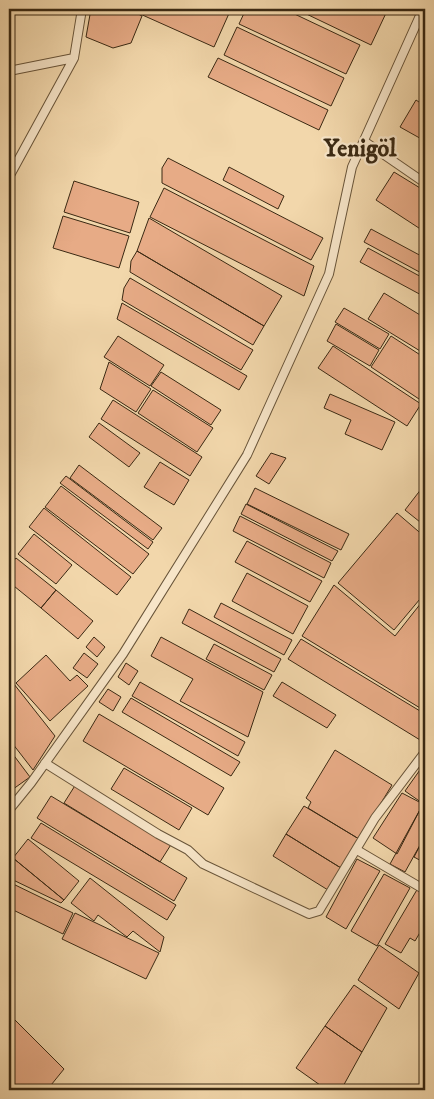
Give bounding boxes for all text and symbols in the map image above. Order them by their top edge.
district label: Yenigöl [323,134,397,164]

